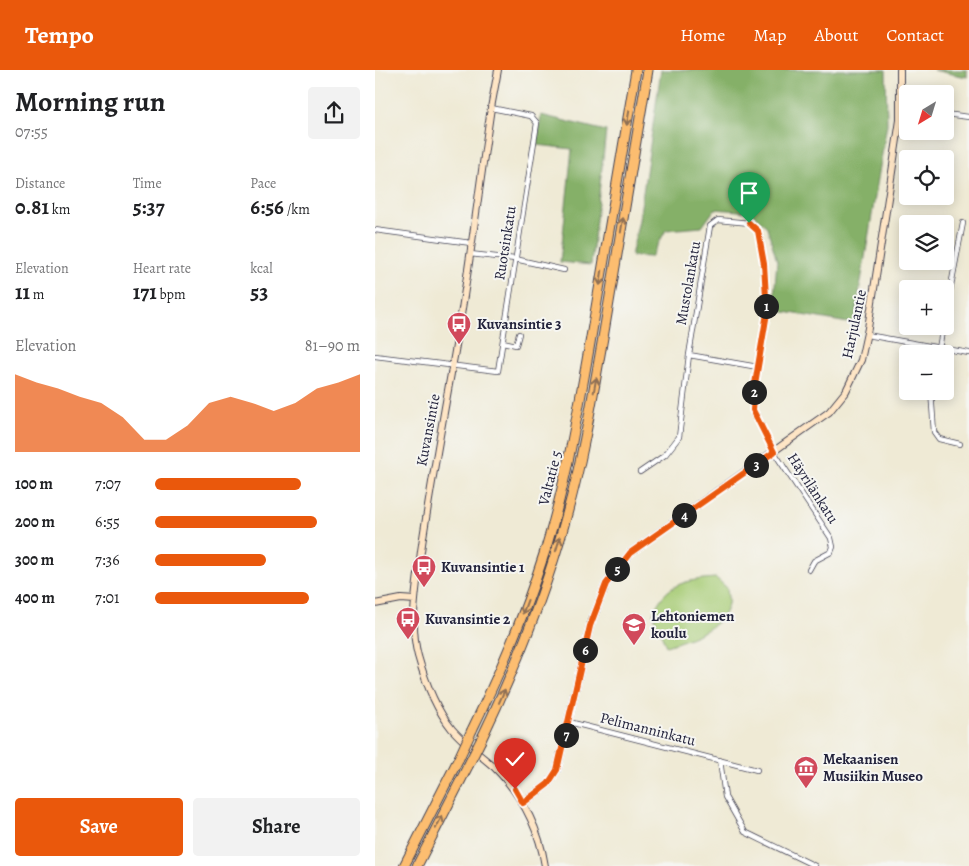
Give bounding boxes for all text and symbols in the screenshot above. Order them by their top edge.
text: Tempo [25,19,94,51]
text: Home [680,23,725,47]
text: Map [753,23,786,47]
text: About [814,23,858,47]
text: Contact [886,23,944,47]
text: Morning run [15,83,165,121]
north arrow [899,85,954,140]
map controls [899,85,954,400]
button: share [308,87,360,139]
one-way arrow [622,110,632,126]
text: 07:55 [15,121,48,143]
button: locate [899,150,954,205]
pin [728,172,770,223]
text: Distance [15,174,65,193]
text: Time [133,174,162,193]
text: Pace [250,174,276,193]
icon: arrive [735,179,763,207]
text: 0.81 [15,193,49,221]
text: 5:37 [133,193,165,221]
text: 6:56 [250,193,284,221]
text: km [49,200,70,219]
text: /km [284,200,310,219]
street label: Ruotsinkatu [489,204,521,282]
button: layers [899,215,954,270]
one-way arrow [617,217,627,233]
street label: Mustolankatu [671,239,705,327]
text: Elevation [15,259,69,278]
text: Heart rate [133,259,191,278]
text: kcal [250,259,273,278]
one-way arrow [596,270,606,286]
text: 11 [15,278,30,306]
text: 171 [133,278,157,306]
text: 53 [250,278,268,306]
button: + [899,280,954,335]
text: m [30,285,44,304]
text: bpm [157,285,186,304]
street label: Harjulantie [837,287,871,361]
pin: 1 [753,294,779,318]
text: 1 [764,297,769,316]
bus stop icon: Kuvansintie 3 [446,311,472,345]
place label: Kuvansintie 3 [477,314,561,334]
text: Elevation [15,335,76,357]
text: 81–90 m [305,335,360,357]
button: − [899,345,954,400]
one-way arrow [590,378,600,394]
pin: 2 [741,380,767,404]
text: 2 [751,383,758,402]
street label: Kuvansintie [411,392,445,468]
street label: Valtatie 5 [533,448,566,508]
street label: Häyrilänkatu [783,449,844,528]
pin: 3 [743,452,769,478]
text: 3 [753,456,760,475]
text: 100 m [15,473,53,495]
text: 7:07 [95,473,121,495]
pin: 4 [671,502,697,528]
text: 4 [681,506,688,525]
text: 200 m [15,511,55,533]
text: 6:55 [95,511,120,533]
one-way arrow [554,536,564,552]
text: 300 m [15,549,54,571]
text: 7:36 [95,549,120,571]
bus stop icon: Kuvansintie 1 [411,554,437,588]
pin: 5 [605,556,629,582]
place label: Kuvansintie 1 [441,557,525,577]
text: 5 [615,560,620,579]
text: 400 m [15,587,55,609]
text: 7:01 [95,587,120,609]
one-way arrow [520,598,529,614]
bus stop icon: Kuvansintie 2 [395,606,421,640]
place label: Lehtoniemen koulu [651,606,735,643]
place label: Kuvansintie 2 [425,609,511,629]
school or university icon: Lehtoniemen koulu [621,612,647,646]
pin: 6 [573,638,597,662]
text: 6 [582,641,589,660]
one-way arrow [497,689,507,704]
street label: Pelimanninkatu [598,707,699,751]
pin: 7 [553,722,579,748]
text: 7 [564,726,569,745]
pin [494,738,536,789]
icon: check [501,745,529,773]
place label: Mekaanisen Musiikin Museo [823,749,923,786]
museum icon: Mekaanisen Musiikin Museo [793,755,819,789]
button: Save [15,798,183,856]
button: Share [193,798,360,856]
one-way arrow [434,815,444,830]

